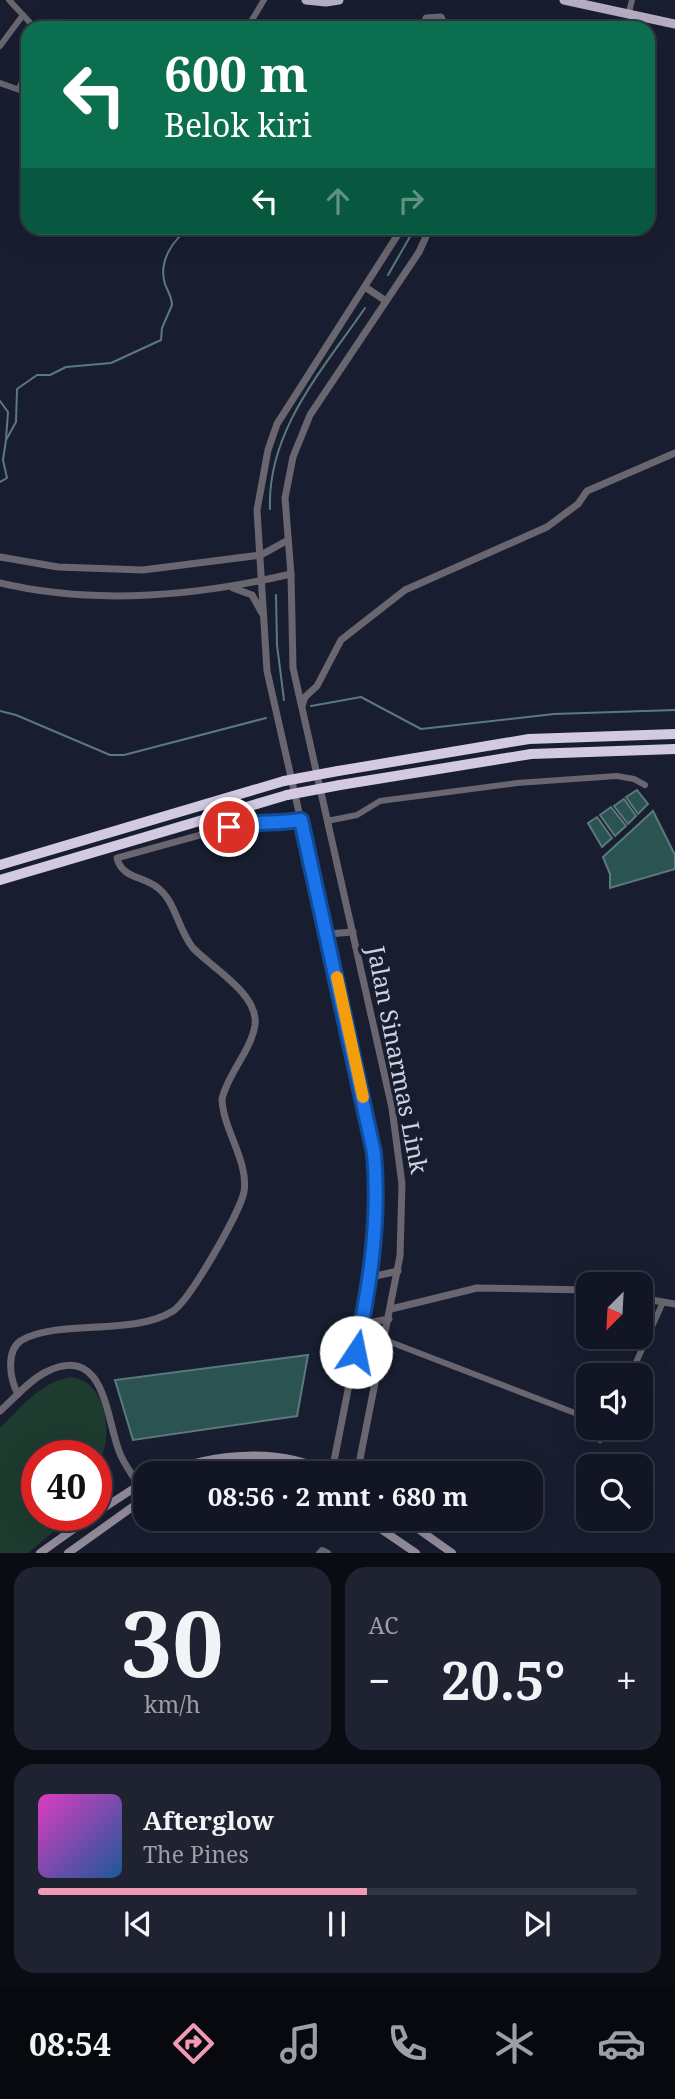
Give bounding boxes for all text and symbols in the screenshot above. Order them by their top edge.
text: 600 m [164,40,308,106]
icon: left [49,49,140,140]
text: Belok kiri [164,103,312,146]
icon: left [246,182,284,220]
icon: ahead [319,182,357,220]
icon: right [392,182,430,220]
pin [199,797,259,857]
icon: arrive [210,808,248,846]
street label: Jalan Sinarmas Link [360,942,437,1177]
north arrow [576,1272,653,1349]
map controls [576,1272,653,1531]
position arrow [319,1315,393,1389]
button: sound [576,1363,653,1440]
speed limit sign: 40 [21,1440,112,1531]
button: search [576,1454,653,1531]
text: 08:56 · 2 mnt · 680 m [208,1478,468,1514]
text: 30 [121,1580,224,1704]
text: AC [369,1609,398,1641]
text: 20.5° [441,1644,565,1715]
text: − [369,1654,391,1706]
text: + [616,1654,637,1706]
text: km/h [144,1688,200,1720]
text: Afterglow [143,1802,274,1838]
text: The Pines [143,1838,249,1870]
icon: previous [119,1905,157,1943]
icon: pause [318,1905,356,1943]
icon: next [518,1905,556,1943]
icon: directions [169,2019,218,2068]
icon: music [276,2019,325,2068]
icon: phone [383,2019,432,2068]
icon: climate [490,2019,539,2068]
icon: car [597,2019,646,2068]
text: 08:54 [29,2022,111,2065]

